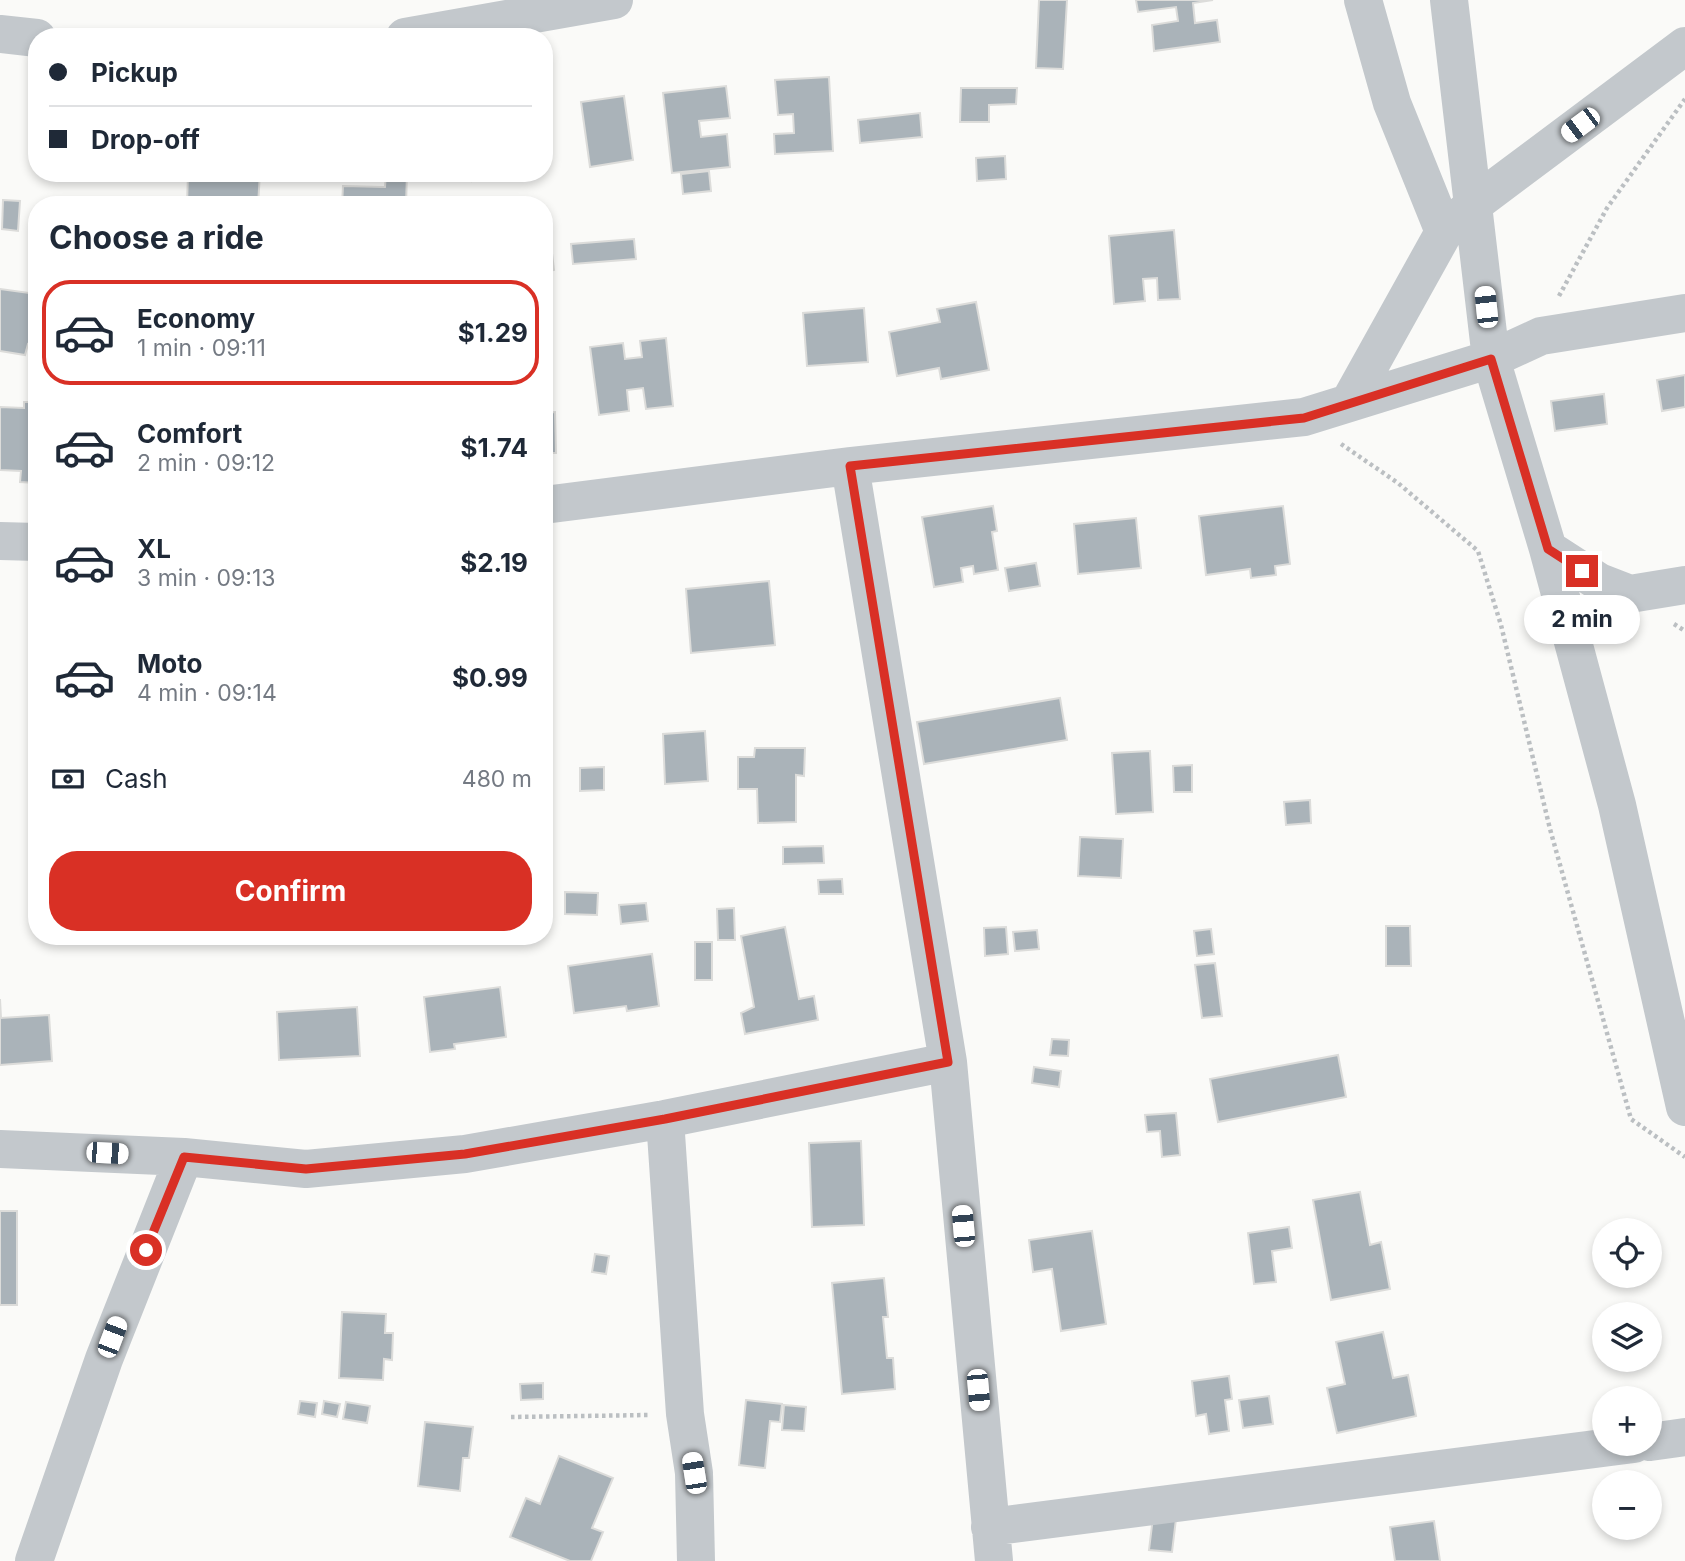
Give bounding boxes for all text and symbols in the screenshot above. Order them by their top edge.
text: Pickup [91,57,178,88]
car [1557,104,1604,146]
text: Drop-off [91,124,200,155]
text: Choose a ride [49,218,264,257]
car [1474,285,1499,329]
icon: car [53,301,116,364]
text: Economy [137,303,255,334]
text: $1.29 [458,317,528,348]
text: 1 min · 09:11 [137,334,266,362]
icon: car [53,416,116,479]
text: Comfort [137,418,242,449]
text: $1.74 [461,432,528,463]
text: 2 min · 09:12 [137,449,275,477]
icon: car [53,531,116,594]
text: XL [137,533,171,564]
text: $2.19 [460,547,528,578]
route end [1566,555,1598,587]
text: 3 min · 09:13 [137,564,276,592]
callout: 2 min [1524,596,1640,644]
text: 2 min [1551,605,1613,633]
icon: car [53,646,116,709]
text: Moto [137,648,202,679]
text: $0.99 [452,662,528,693]
text: 4 min · 09:14 [137,679,277,707]
icon: cash [49,760,87,798]
text: Cash [105,763,168,794]
text: 480 m [462,765,532,793]
button: Confirm [49,851,532,931]
car [86,1141,129,1165]
car [951,1204,976,1248]
map controls [1592,1218,1662,1540]
button: locate [1592,1218,1662,1288]
route start [130,1234,162,1266]
button: layers [1592,1302,1662,1372]
car [95,1314,130,1360]
car [966,1368,991,1412]
button: + [1592,1386,1662,1456]
car [681,1451,708,1495]
button: − [1592,1470,1662,1540]

